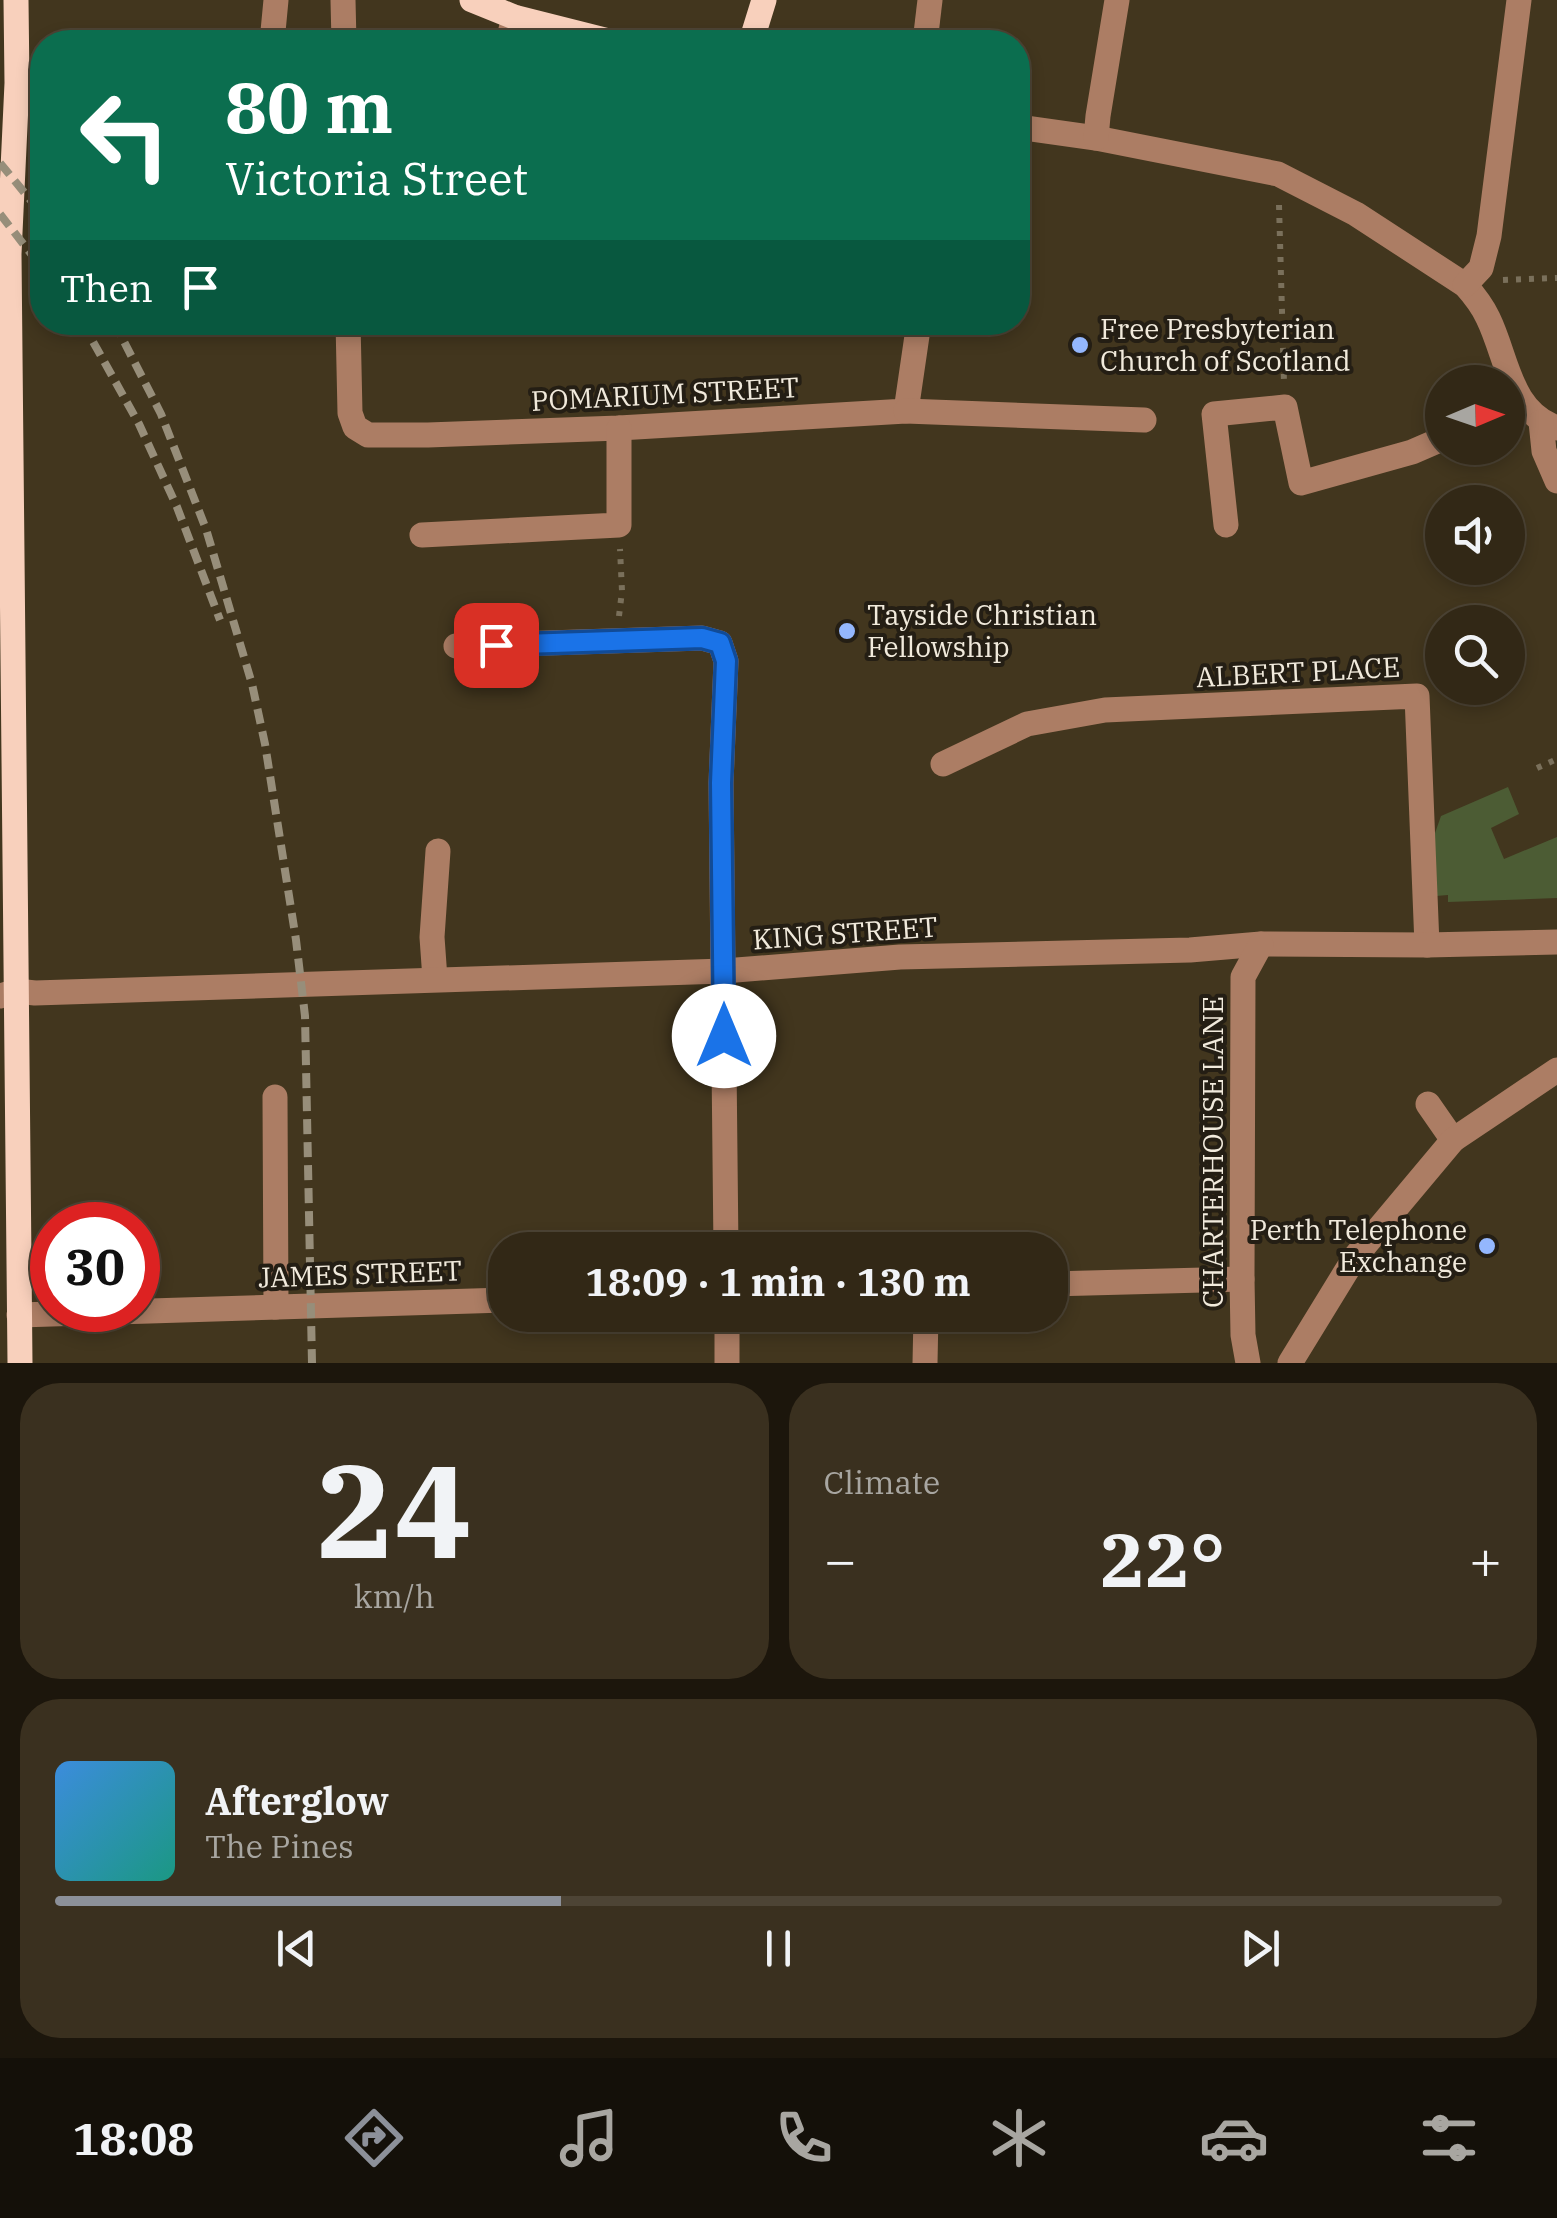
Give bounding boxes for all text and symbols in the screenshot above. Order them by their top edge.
text: 80 m [225,61,393,152]
icon: left [60,70,190,200]
text: Victoria Street [225,149,528,207]
icon: arrive [173,260,228,315]
text: Then [60,263,153,312]
place label: Free Presbyterian Church of Scotland [1100,310,1350,379]
marker: Free Presbyterian Church of Scotland [1069,334,1091,356]
north arrow [1425,365,1525,465]
map controls [1425,365,1525,705]
street label: POMARIUM STREET [530,368,800,419]
button: sound [1425,485,1525,585]
place label: Tayside Christian Fellowship [867,596,1097,665]
pin [454,603,539,688]
button: search [1425,605,1525,705]
icon: arrive [469,618,524,673]
marker: Tayside Christian Fellowship [836,620,858,642]
street label: ALBERT PLACE [1195,648,1401,695]
street label: KING STREET [751,908,939,957]
position arrow [672,984,776,1088]
street label: CHARTERHOUSE LANE [1194,996,1231,1308]
speed limit sign: 30 [30,1202,160,1332]
place label: Perth Telephone Exchange [1250,1211,1467,1280]
marker: Perth Telephone Exchange [1476,1235,1498,1257]
street label: JAMES STREET [257,1251,463,1296]
text: 18:09 · 1 min · 130 m [585,1257,971,1306]
text: 24 [316,1425,472,1594]
text: Climate [824,1461,940,1503]
text: 22° [1100,1510,1225,1608]
text: − [824,1524,857,1595]
text: + [1469,1524,1502,1595]
text: km/h [354,1575,435,1617]
text: Afterglow [205,1776,389,1825]
text: The Pines [205,1825,354,1867]
icon: previous [269,1921,324,1976]
icon: pause [751,1921,806,1976]
icon: next [1233,1921,1288,1976]
icon: directions [339,2103,409,2173]
icon: music [554,2103,624,2173]
icon: phone [769,2103,839,2173]
icon: climate [984,2103,1054,2173]
icon: car [1199,2103,1269,2173]
icon: filters [1414,2103,1484,2173]
text: 18:08 [73,2109,194,2167]

